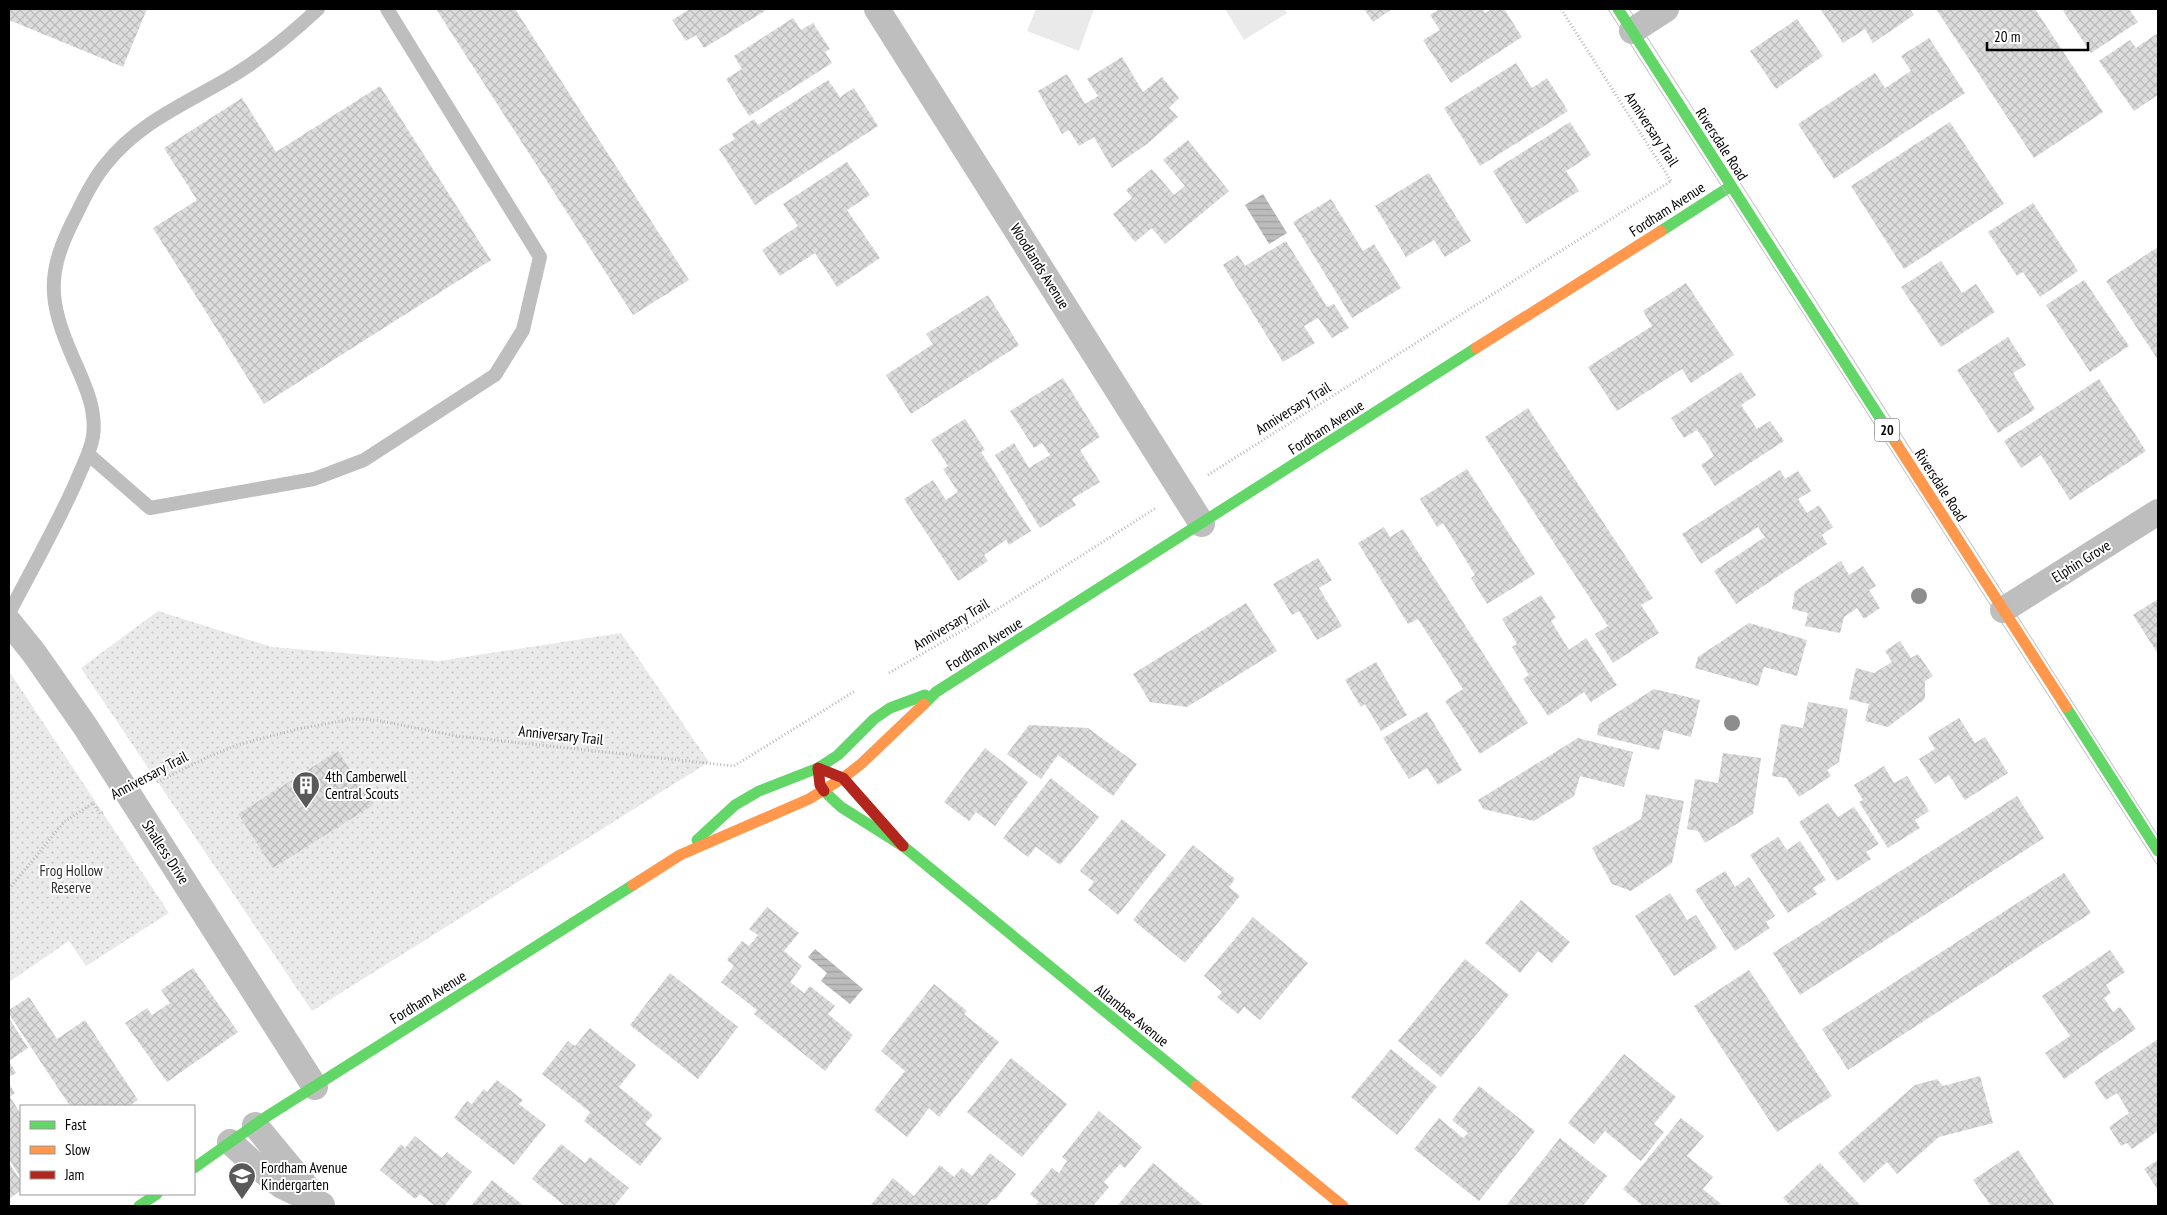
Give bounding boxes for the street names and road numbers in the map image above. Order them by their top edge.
street label: Anniversary Trail [1621,88,1683,170]
street label: Riversdale Road [1692,104,1752,184]
street label: Fordham Avenue [1626,178,1708,240]
street label: Woodlands Avenue [1006,220,1074,312]
street label: Anniversary Trail [1252,377,1335,439]
street label: Fordham Avenue [1285,396,1367,458]
road number: 20 [1874,418,1900,442]
street label: Riversdale Road [1911,445,1971,525]
street label: Elphin Grove [2048,535,2114,587]
street label: Anniversary Trail [910,594,993,654]
street label: Fordham Avenue [942,613,1026,675]
street label: Anniversary Trail [518,721,605,749]
street label: Anniversary Trail [107,746,191,803]
street label: Shalless Drive [138,816,194,888]
street label: Fordham Avenue [386,966,470,1028]
street label: Allambee Avenue [1091,980,1173,1050]

